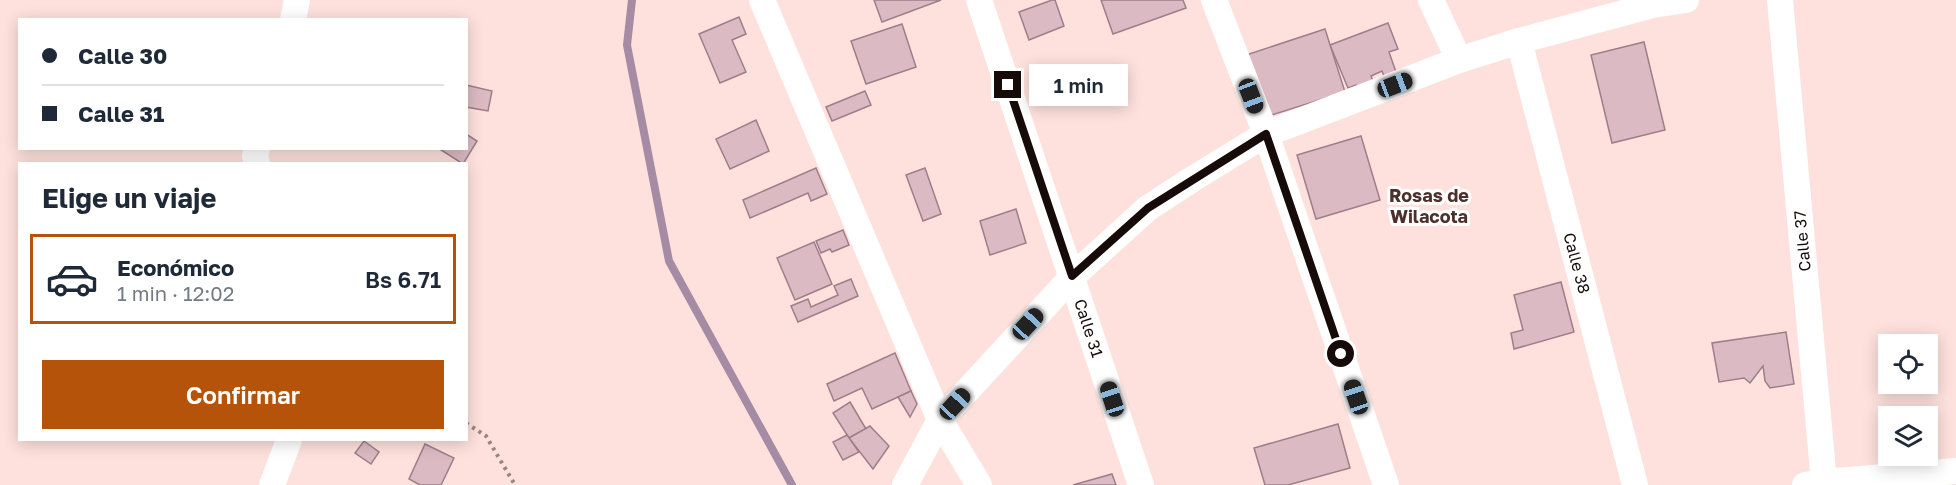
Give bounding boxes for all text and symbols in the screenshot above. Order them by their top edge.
text: Calle 30 [78,42,167,69]
callout: 1 min [1029,64,1128,106]
car [1375,70,1415,100]
route end [994,71,1021,98]
text: 1 min [1053,73,1104,97]
car [1236,76,1266,116]
text: Calle 31 [78,100,164,127]
text: Elige un viaje [42,182,216,214]
district label: Rosas de Wilacota [1389,184,1469,227]
street label: Calle 37 [1789,210,1815,272]
street label: Calle 38 [1559,230,1595,296]
icon: car [45,252,99,306]
text: Económico [117,254,234,281]
text: Bs 6.71 [365,266,441,293]
text: 1 min · 12:02 [117,281,234,305]
street label: Calle 31 [1070,296,1108,360]
car [1009,305,1047,343]
map controls [1878,334,1938,466]
button: locate [1878,334,1938,394]
route start [1327,340,1354,367]
button: Confirmar [42,360,444,429]
car [1342,377,1370,417]
car [1098,379,1126,419]
car [936,385,974,423]
button: layers [1878,406,1938,466]

